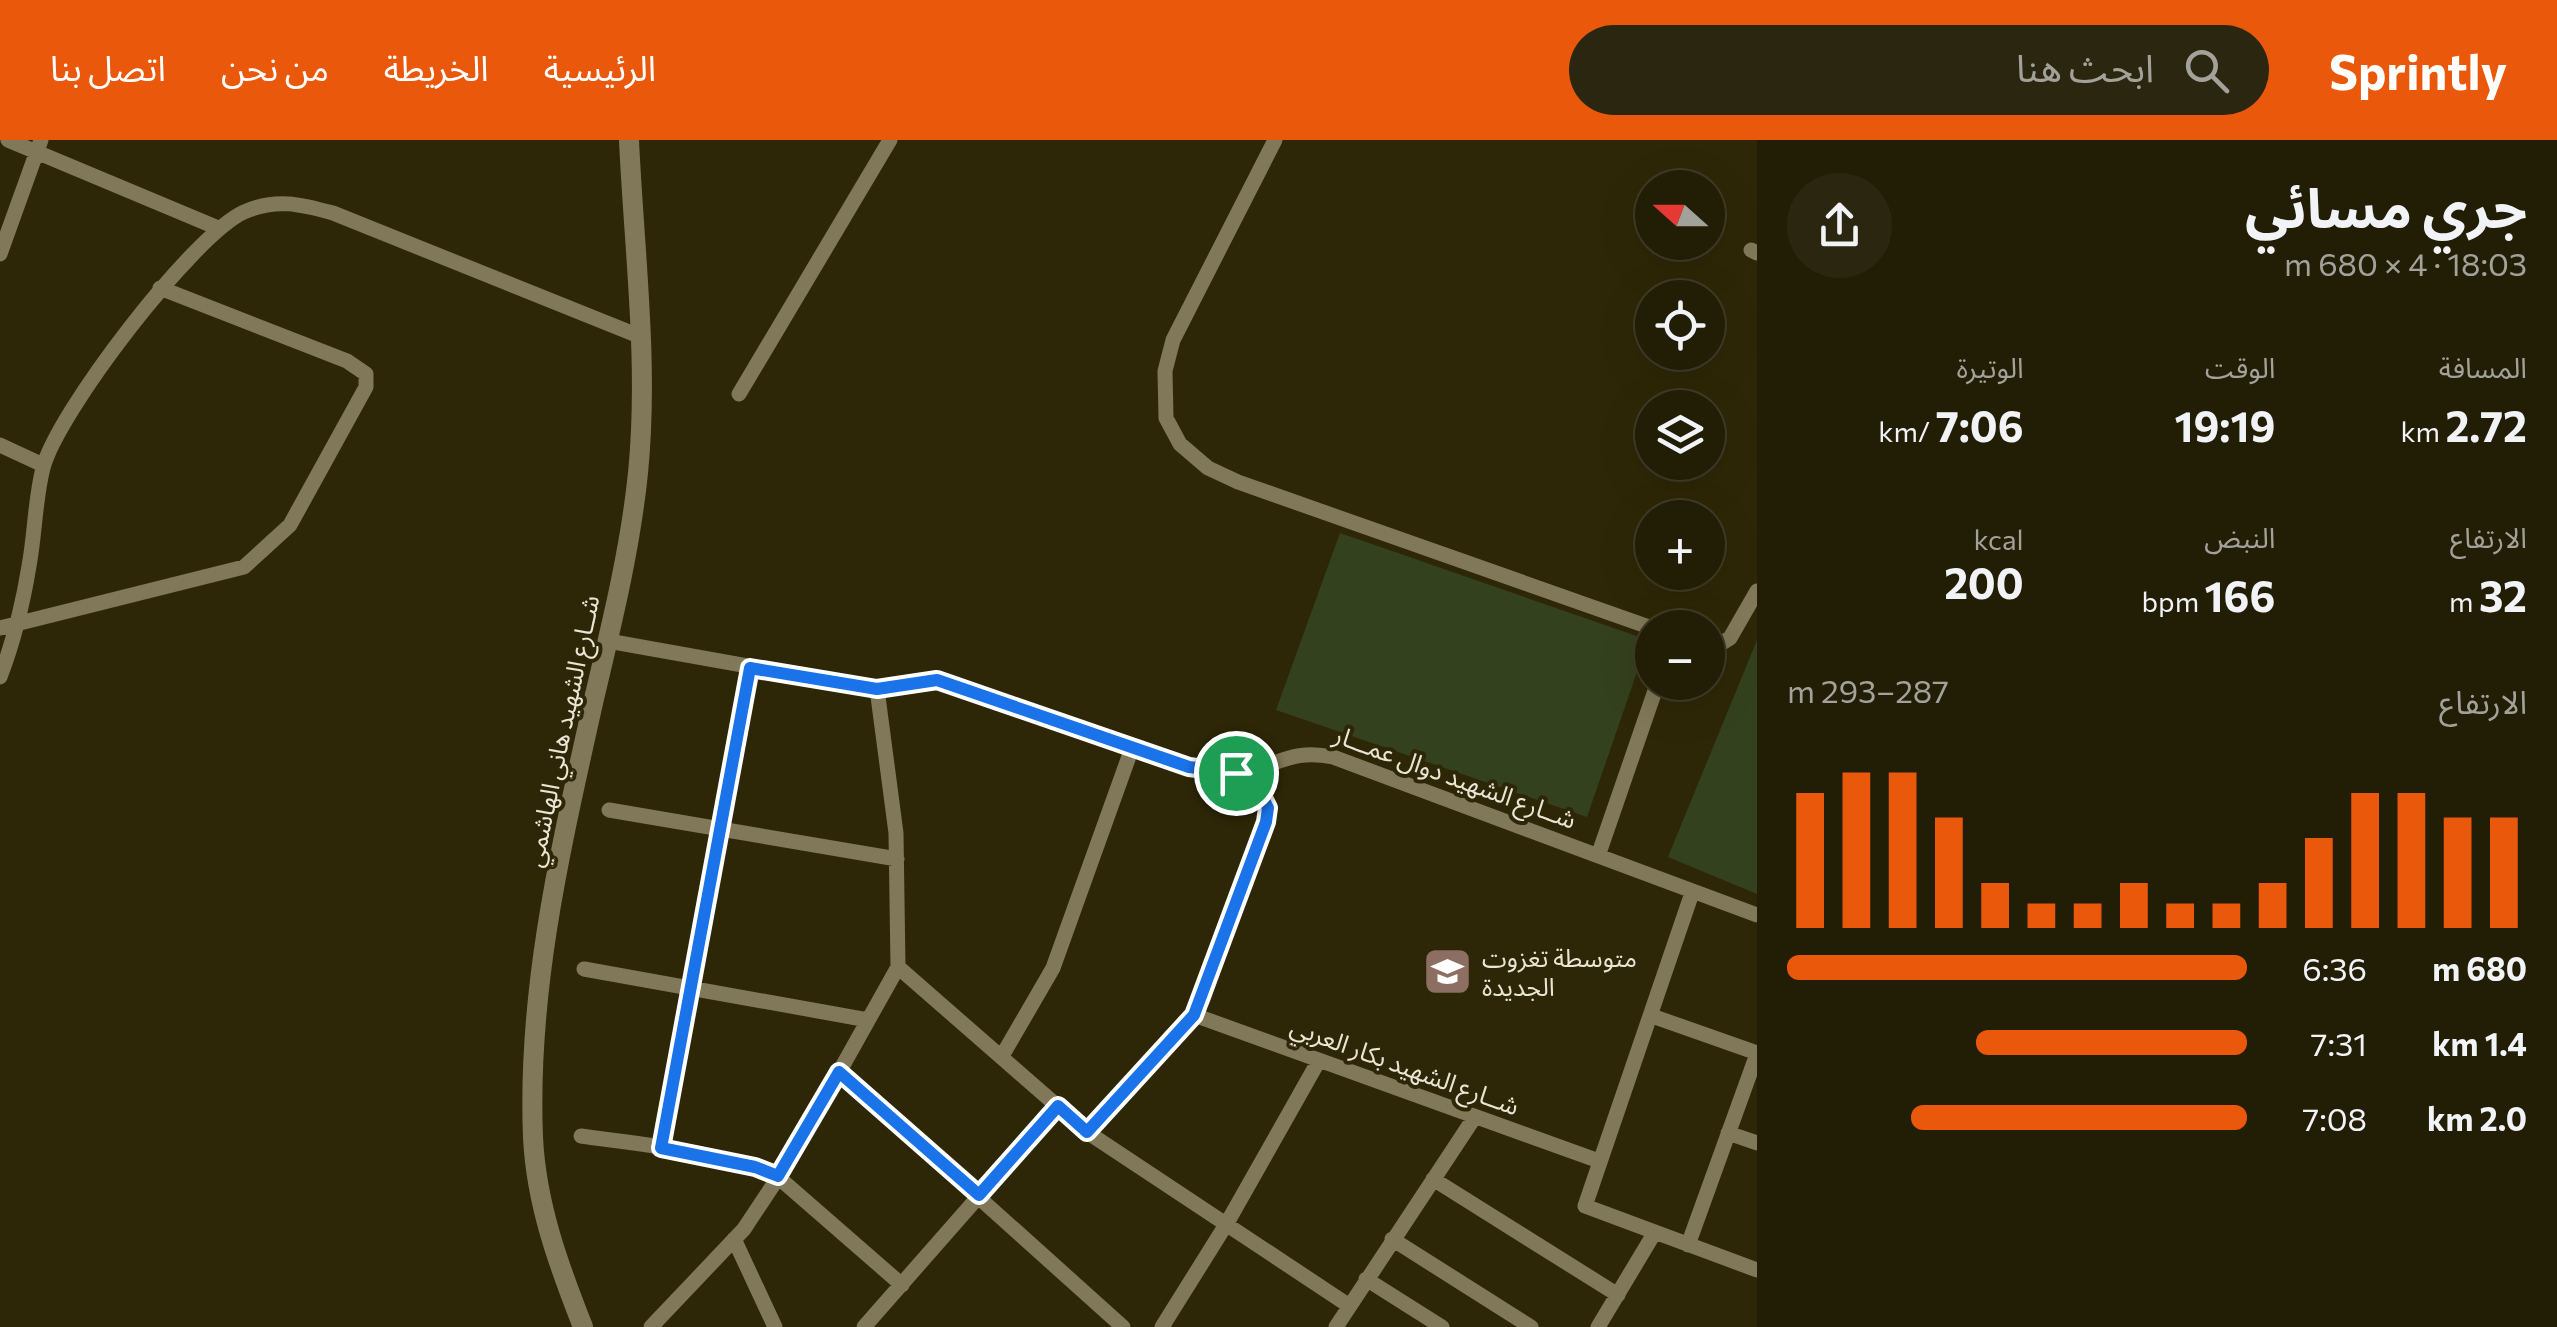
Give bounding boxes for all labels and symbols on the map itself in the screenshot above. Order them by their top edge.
north arrow [1635,170,1725,260]
street label: شــارع الشهيد هاني الهاشمي [518,592,610,871]
street label: شــارع الشهيد دوال عمـــار [1327,718,1581,839]
pin [1194,731,1279,816]
place label: متوسطة تغزوت الجديدة [1482,942,1637,1001]
school or university icon: متوسطة تغزوت الجديدة [1421,946,1473,998]
street label: شــارع الشهيد بكار العربي [1285,1010,1524,1126]

